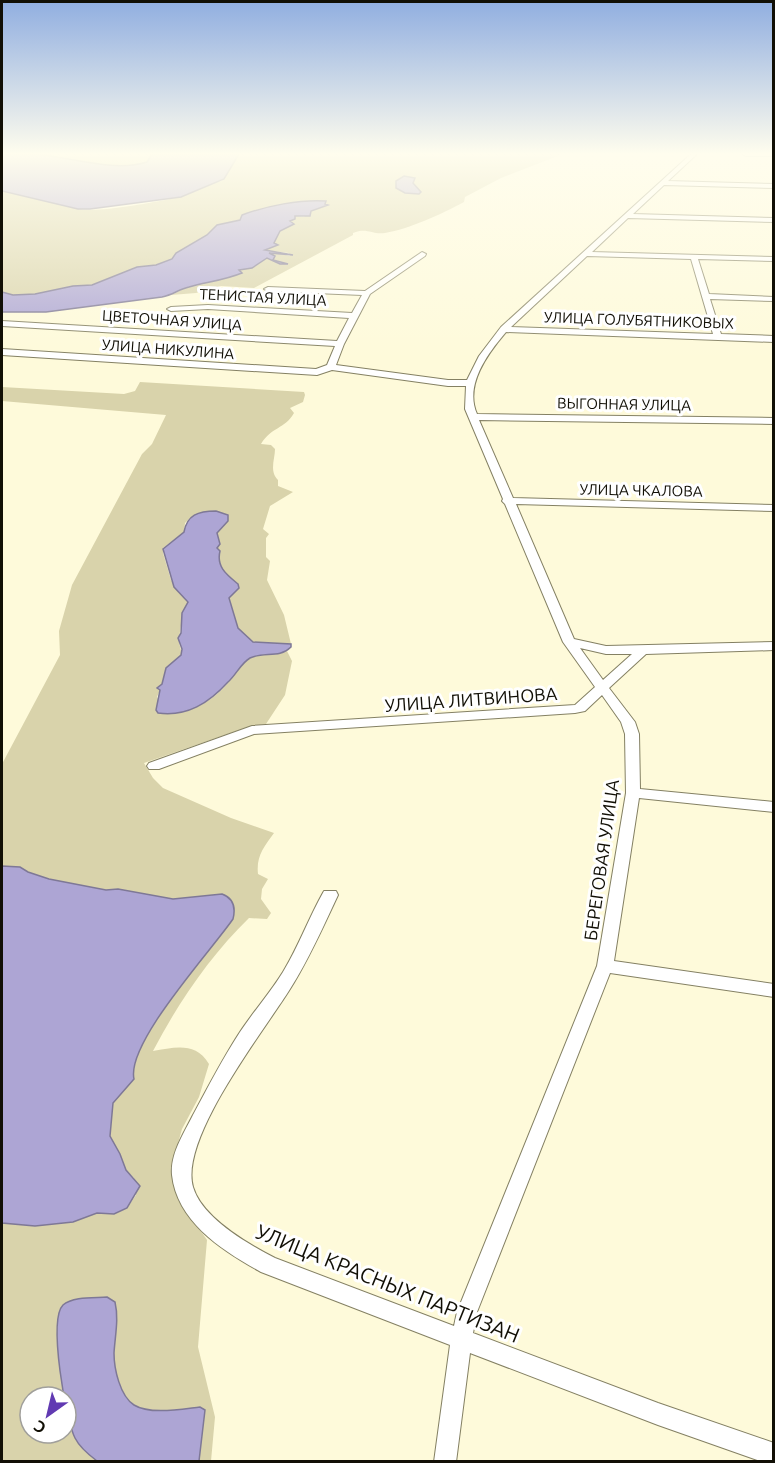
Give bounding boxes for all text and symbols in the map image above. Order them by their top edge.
street label: ТЕНИСТАЯ УЛИЦА [199,285,327,309]
street label: ЦВЕТОЧНАЯ УЛИЦА [101,307,243,333]
street label: УЛИЦА ГОЛУБЯТНИКОВЫХ [544,308,734,332]
street label: УЛИЦА НИКУЛИНА [101,336,235,362]
street label: ВЫГОННАЯ УЛИЦА [557,394,691,414]
street label: УЛИЦА ЧКАЛОВА [579,480,703,500]
street label: УЛИЦА ЛИТВИНОВА [384,683,558,715]
street label: БЕРЕГОВАЯ УЛИЦА [580,778,622,942]
street label: УЛИЦА КРАСНЫХ ПАРТИЗАН [253,1219,523,1347]
north arrow [18,1385,78,1445]
text: С [30,1417,49,1438]

